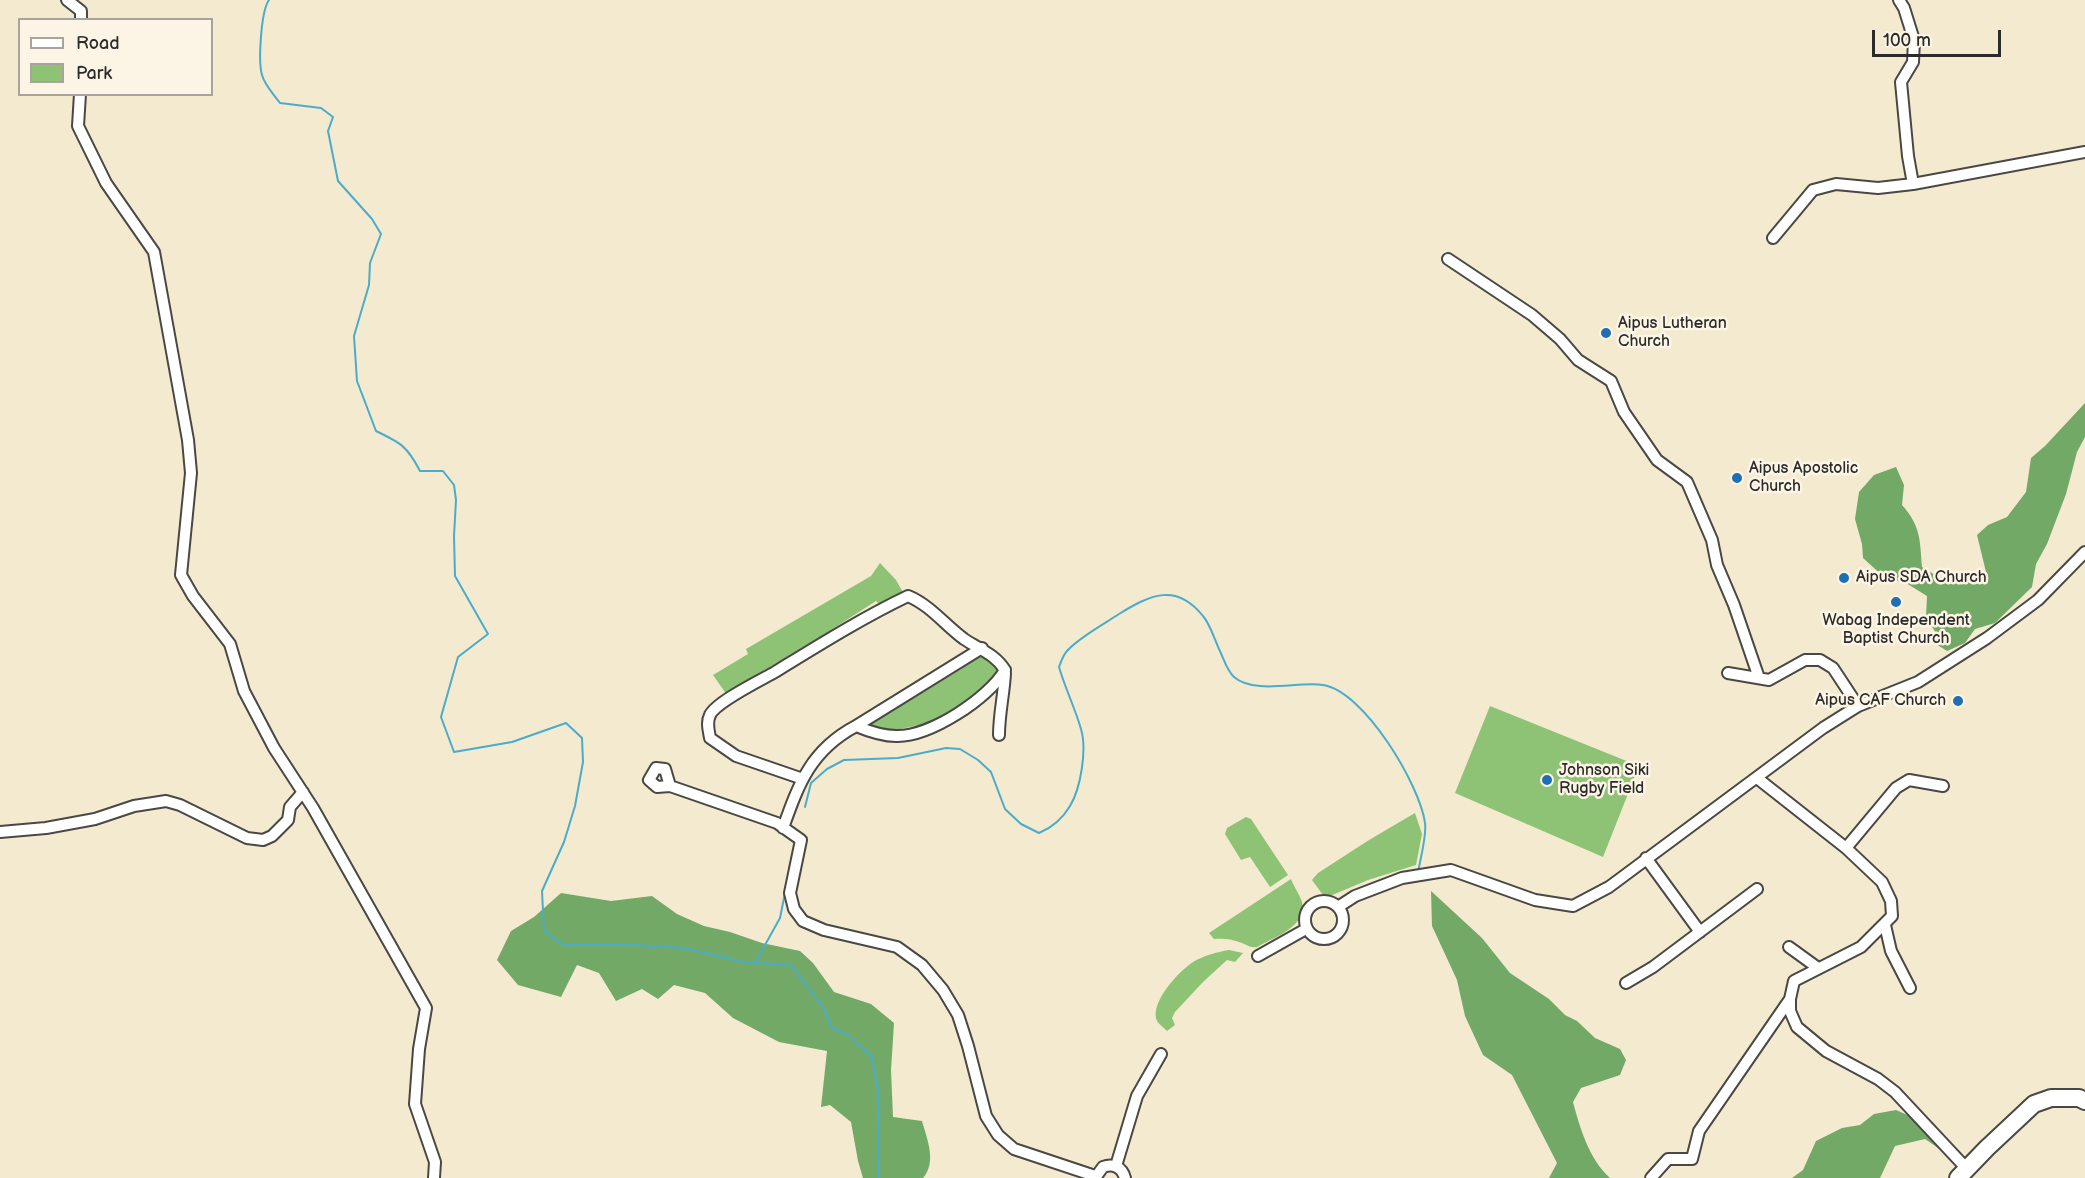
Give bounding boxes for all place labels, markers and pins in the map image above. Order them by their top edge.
place label: Aipus Lutheran Church [1618,314,1727,352]
marker: Aipus Lutheran Church [1599,326,1613,340]
place label: Aipus Apostolic Church [1749,459,1858,497]
marker: Aipus Apostolic Church [1730,471,1744,485]
place label: Aipus SDA Church [1856,568,1987,588]
marker: Aipus SDA Church [1837,571,1851,585]
marker: Wabag Independent Baptist Church [1889,595,1903,609]
place label: Wabag Independent Baptist Church [1822,611,1970,649]
place label: Aipus CAF Church [1815,691,1946,711]
marker: Aipus CAF Church [1951,694,1965,708]
place label: Johnson Siki Rugby Field [1559,761,1649,799]
marker: Johnson Siki Rugby Field [1540,773,1554,787]

